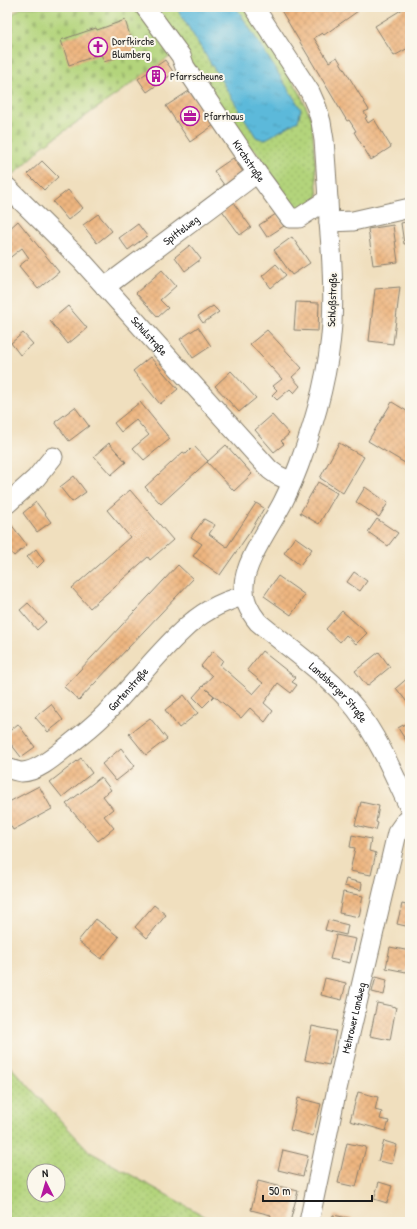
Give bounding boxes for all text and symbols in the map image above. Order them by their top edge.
place label: Dorfkirche Blumberg [112,34,155,61]
church icon: Dorfkirche Blumberg [87,36,109,58]
building icon: Pfarrscheune [145,65,167,87]
place label: Pfarrscheune [170,69,224,83]
office icon: Pfarrhaus [179,105,201,127]
place label: Pfarrhaus [204,109,244,123]
street label: Kirchstraße [229,137,269,185]
street label: Spittelweg [160,212,202,248]
street label: Schloßstraße [324,272,340,327]
street label: Schulstraße [128,313,171,359]
street label: Landsberger Straße [306,659,371,726]
street label: Gartenstraße [105,664,151,714]
street label: Mehrower Landweg [339,981,369,1055]
north arrow [26,1163,66,1203]
text: N [42,1166,49,1180]
scale bar [263,1177,372,1203]
text: 50 m [269,1182,290,1199]

